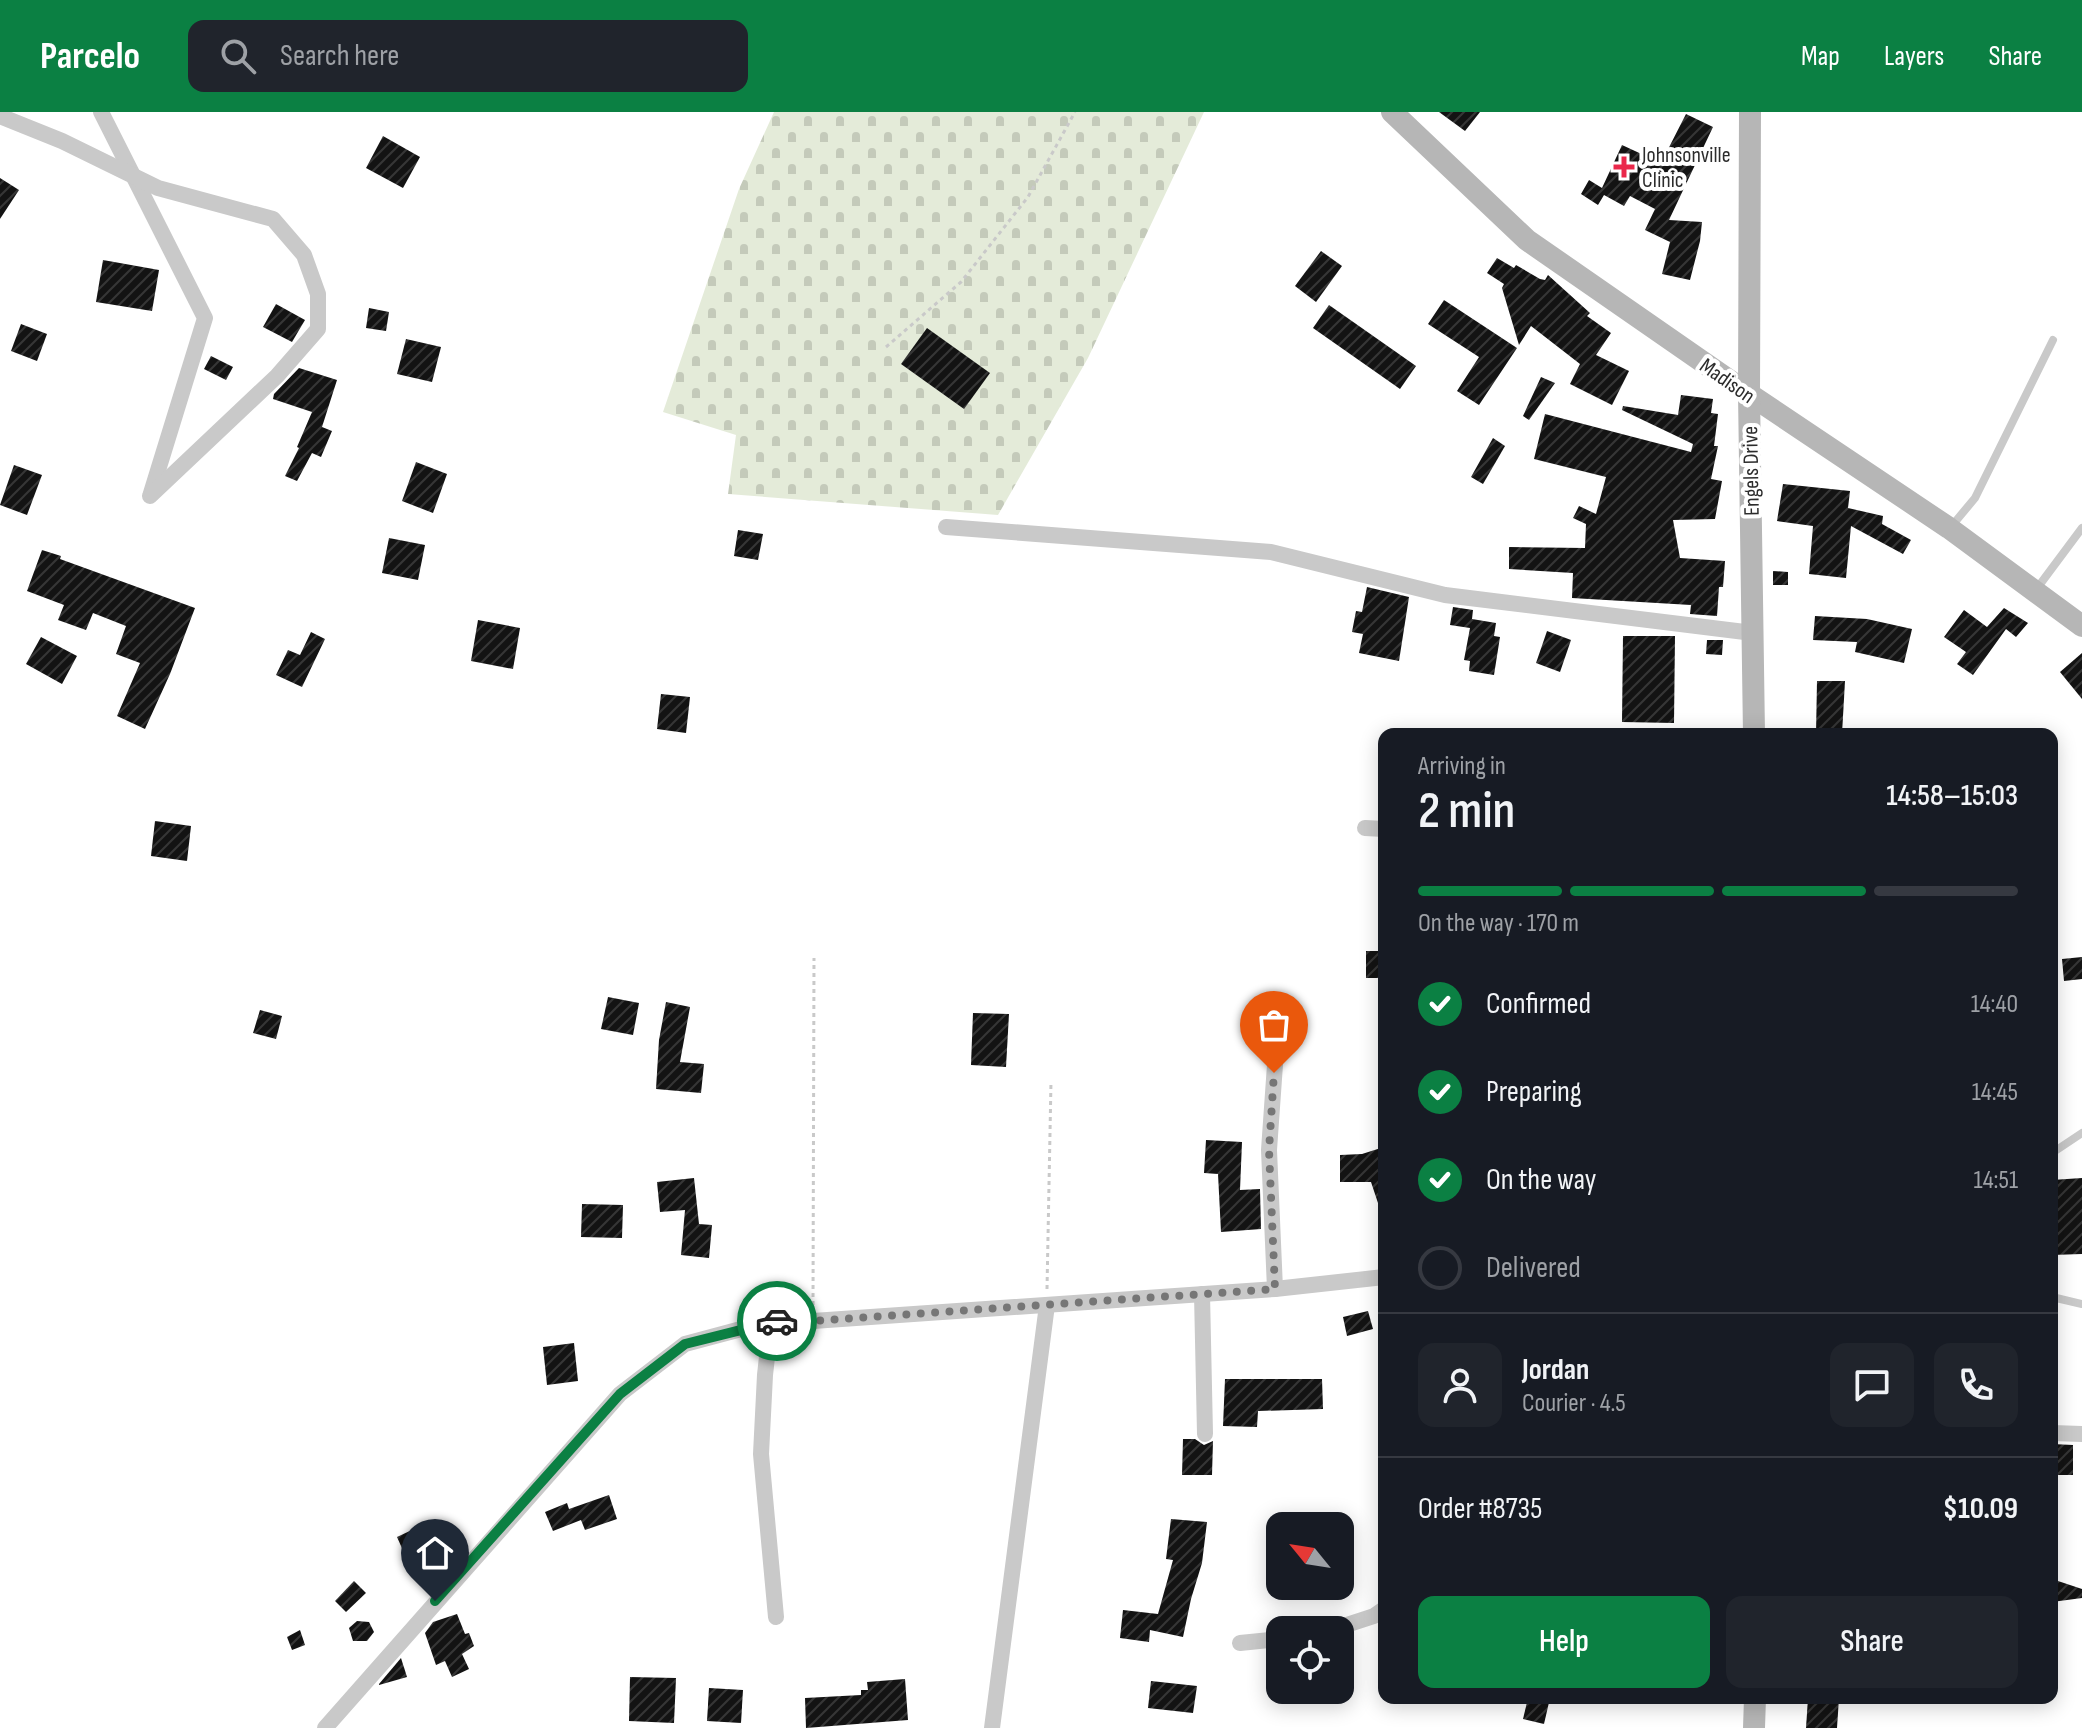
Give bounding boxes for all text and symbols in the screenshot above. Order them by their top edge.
search box [188,20,748,92]
text: Parcelo [40,34,140,79]
icon: search [216,34,260,78]
text: Search here [280,38,399,74]
text: Map [1801,40,1840,73]
text: Layers [1884,40,1944,73]
text: Share [1988,40,2042,73]
place label: Johnsonville Clinic [1641,142,1730,194]
marker: Johnsonville Clinic [1613,156,1635,178]
street label: Madison [1694,353,1760,410]
street label: Engels Drive [1737,426,1766,516]
text: Arriving in [1418,751,1506,782]
text: 14:58–15:03 [1886,778,2018,814]
text: 2 min [1418,780,1515,843]
text: On the way · 170 m [1418,908,1579,939]
icon: check [1418,982,1462,1026]
text: Confirmed [1486,986,1591,1022]
text: 14:40 [1971,989,2018,1020]
pin [1240,991,1308,1073]
icon: bag [1252,1003,1296,1047]
icon: check [1418,1070,1462,1114]
text: Preparing [1486,1074,1582,1110]
text: 14:45 [1972,1077,2018,1108]
icon: check [1418,1158,1462,1202]
text: On the way [1486,1162,1596,1198]
text: 14:51 [1974,1165,2018,1196]
text: Delivered [1486,1250,1581,1286]
courier [737,1281,817,1361]
icon: car [755,1299,799,1343]
button: person [1418,1343,1502,1427]
button: chat [1830,1343,1914,1427]
button: phone [1934,1343,2018,1427]
text: Jordan [1522,1352,1589,1388]
text: Courier · 4.5 [1522,1388,1626,1419]
text: Order #8735 [1418,1491,1542,1527]
text: $10.09 [1943,1491,2018,1527]
north arrow [1266,1512,1354,1600]
map controls [1266,1512,1354,1704]
pin [401,1519,469,1601]
icon: home [413,1531,457,1575]
button: Help [1418,1596,1710,1688]
button: Share [1726,1596,2018,1688]
button: locate [1266,1616,1354,1704]

